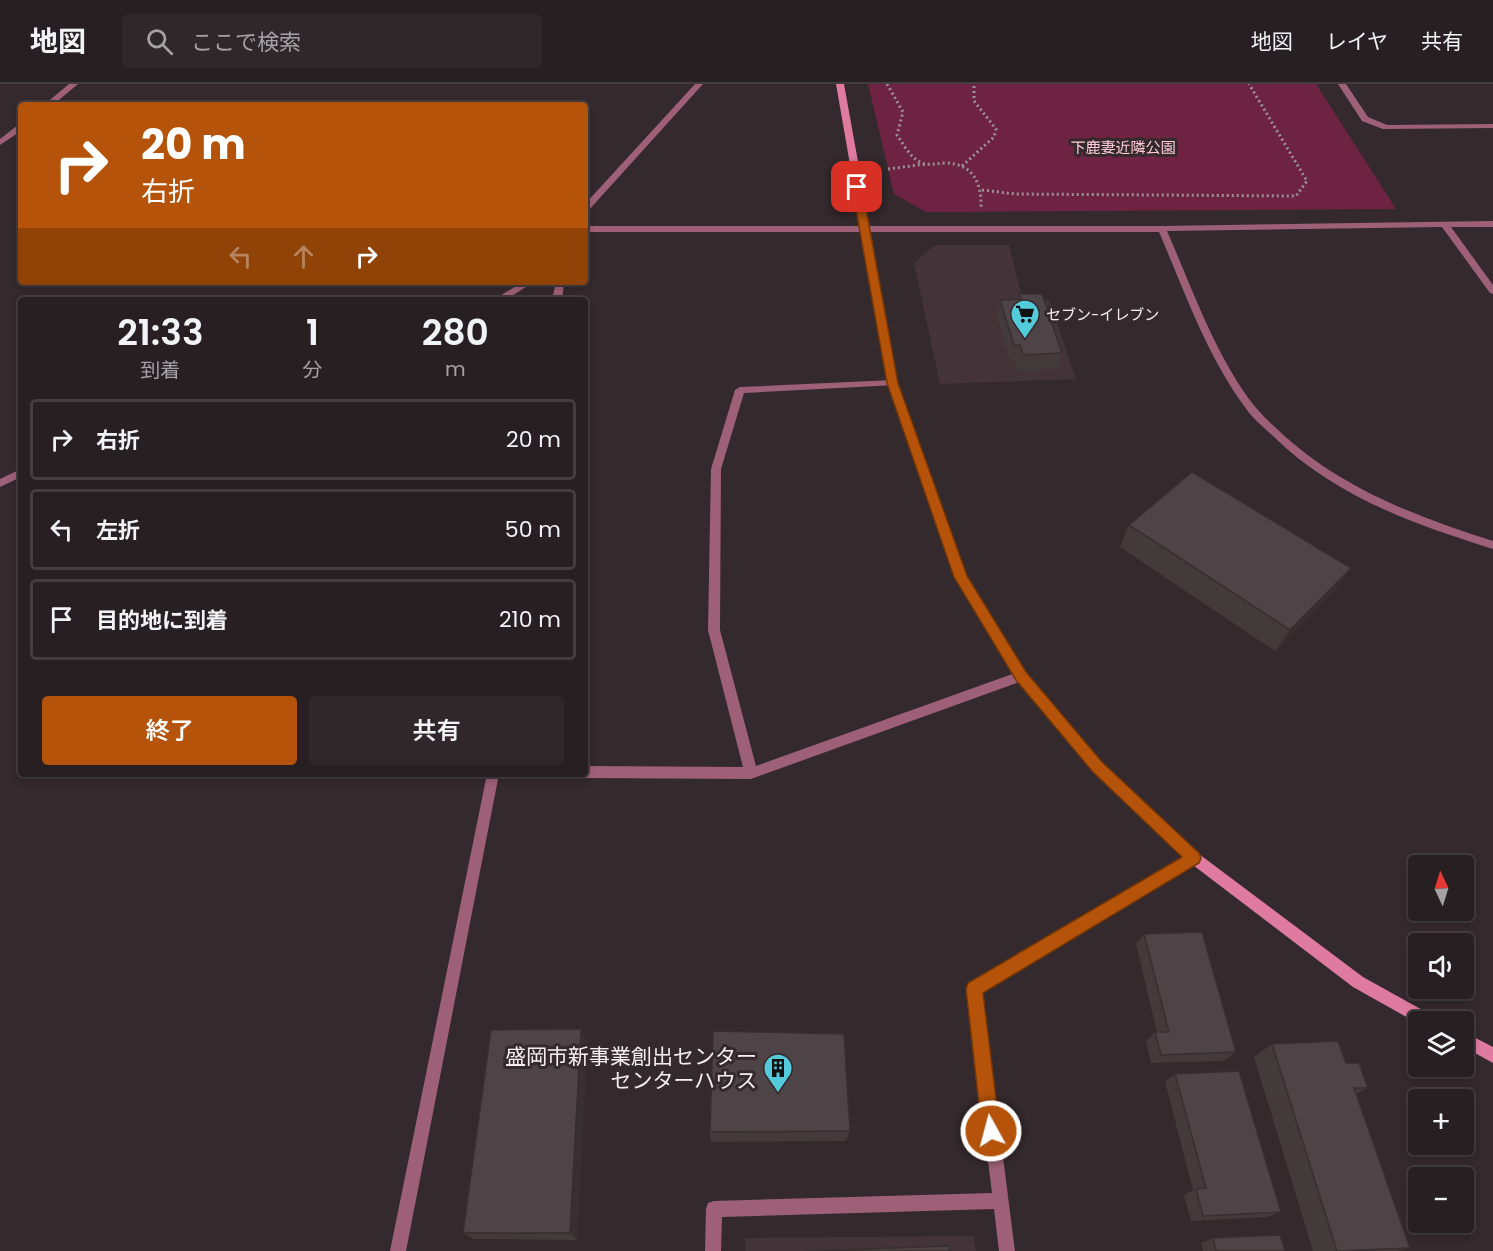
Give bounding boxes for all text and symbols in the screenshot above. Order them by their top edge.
search box [122,14,542,68]
text: 地図 [30,22,86,61]
icon: search [143,25,176,58]
text: ここで検索 [191,27,301,58]
text: 地図 [1251,27,1293,56]
text: レイヤ [1326,27,1388,56]
text: 共有 [1421,27,1463,56]
text: 20 m [141,115,246,174]
icon: right [42,126,120,204]
park label: 下鹿妻近隣公園 [1070,137,1176,158]
pin [831,161,882,212]
icon: arrive [840,170,873,203]
text: 右折 [141,173,195,210]
icon: left [224,240,257,273]
icon: ahead [287,240,320,273]
icon: right [350,240,383,273]
supermarket icon: セブン-イレブン [1009,298,1041,340]
place label: セブン-イレブン [1046,304,1159,325]
text: 21:33 [117,307,203,358]
text: 1 [306,307,319,358]
text: 280 [422,307,489,358]
text: m [445,355,466,383]
text: 到着 [140,356,180,384]
text: 分 [303,356,323,384]
icon: right [45,423,78,456]
text: 20 m [506,424,561,455]
text: 右折 [96,425,140,456]
icon: left [45,513,78,546]
text: 50 m [505,514,561,545]
text: 左折 [96,515,140,546]
icon: arrive [45,603,78,636]
text: 210 m [499,604,561,635]
text: 目的地に到着 [96,605,228,636]
button: 終了 [42,696,297,765]
button: 共有 [309,696,564,765]
north arrow [1408,855,1474,921]
map controls [1408,855,1474,1233]
button: sound [1408,933,1474,999]
button: layers [1408,1011,1474,1077]
place label: 盛岡市新事業創出センター センターハウス [505,1042,757,1095]
building icon: 盛岡市新事業創出センター センターハウス [762,1052,794,1094]
button: + [1408,1089,1474,1155]
position arrow [959,1099,1023,1163]
button: − [1408,1167,1474,1233]

